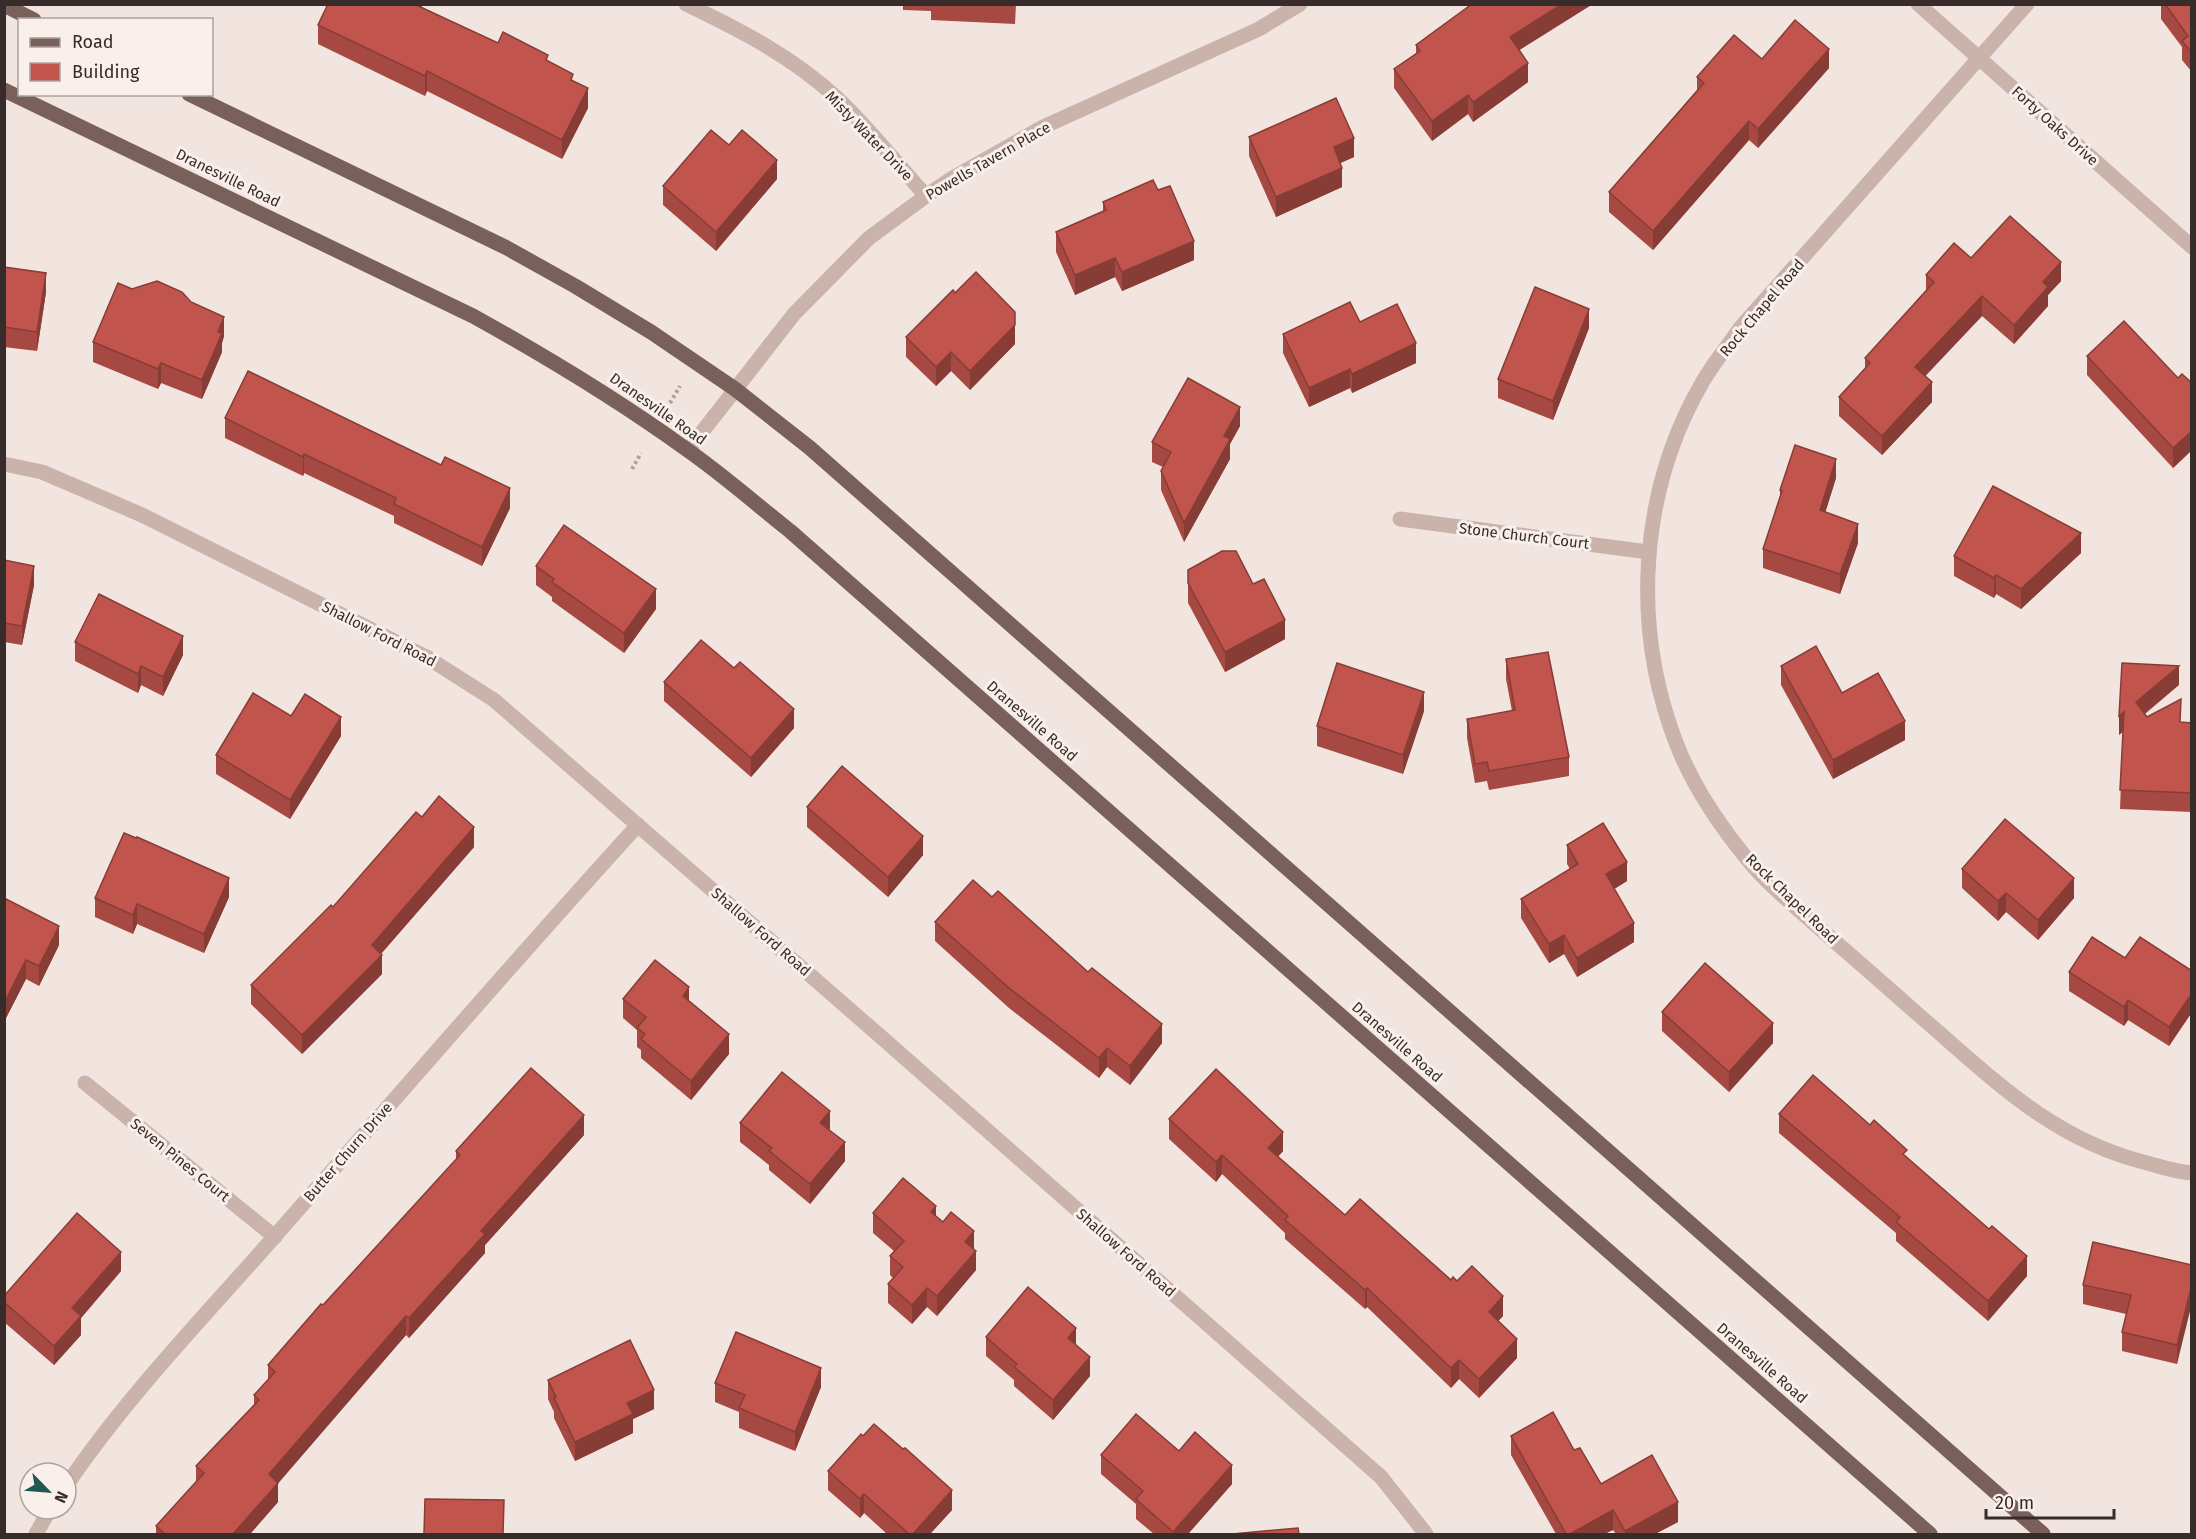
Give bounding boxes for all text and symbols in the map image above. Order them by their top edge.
legend [18,18,213,96]
text: Road [72,31,114,53]
text: Building [72,61,140,83]
street label: Forty Oaks Drive [2008,82,2102,170]
street label: Misty Water Drive [822,87,916,185]
street label: Powells Tavern Place [923,118,1053,204]
street label: Dranesville Road [173,145,283,211]
street label: Rock Chapel Road [1716,256,1808,360]
street label: Dranesville Road [606,369,710,449]
street label: Stone Church Court [1458,519,1591,553]
street label: Shallow Ford Road [319,597,439,671]
street label: Dranesville Road [983,677,1081,765]
street label: Rock Chapel Road [1742,850,1842,948]
street label: Shallow Ford Road [708,884,814,980]
street label: Dranesville Road [1348,998,1446,1086]
street label: Butter Churn Drive [300,1099,396,1205]
street label: Seven Pines Court [127,1115,234,1206]
street label: Shallow Ford Road [1073,1205,1179,1301]
street label: Dranesville Road [1713,1319,1811,1407]
north arrow [18,1461,78,1521]
scale bar [1986,1482,2114,1520]
text: N [50,1488,72,1506]
text: 20 m [1995,1492,2034,1514]

